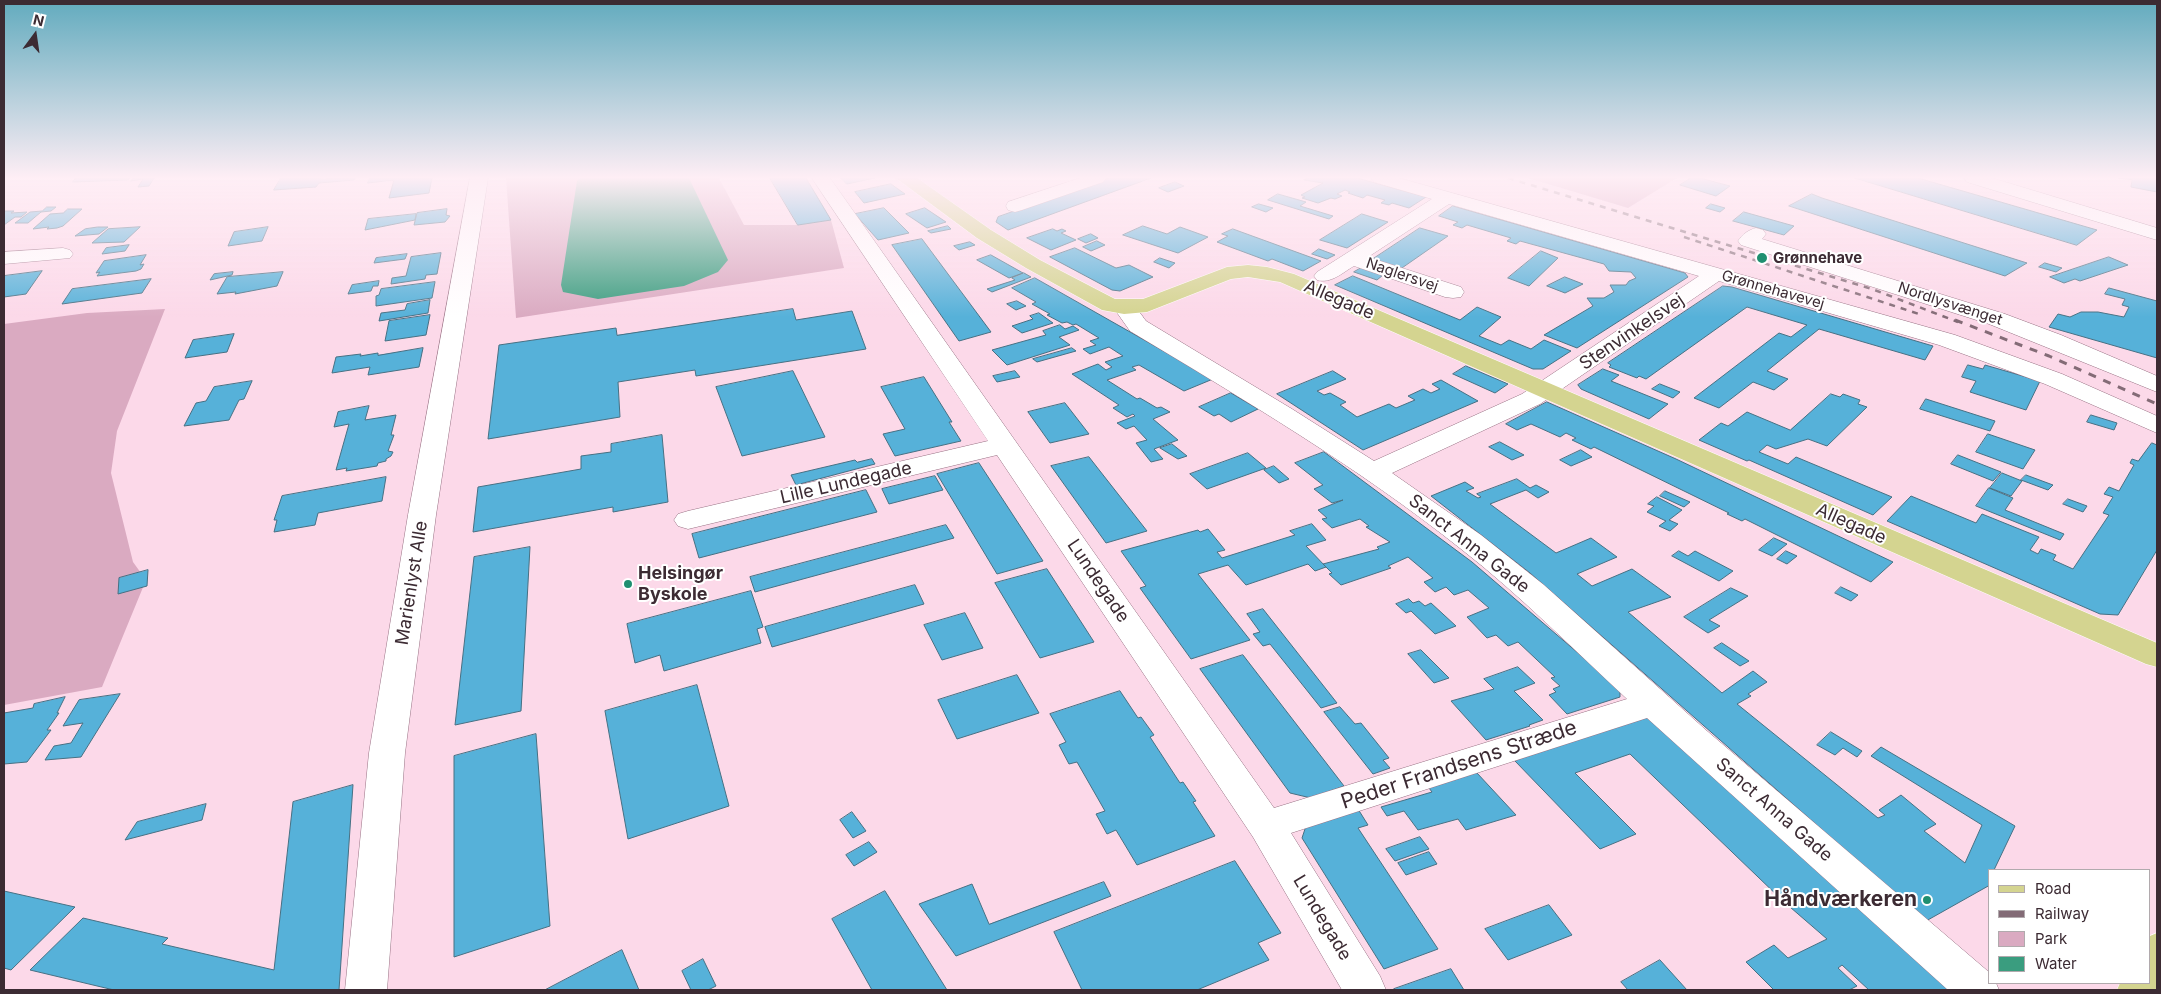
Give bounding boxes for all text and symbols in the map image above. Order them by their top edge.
north arrow [10,10,60,60]
text: N [32,10,46,29]
place label: Grønnehave [1773,249,1862,267]
marker: Grønnehave [1755,251,1769,265]
street label: Naglersvej [1363,254,1441,296]
street label: Grønnehavevej [1719,267,1827,313]
street label: Allegade [1301,276,1377,324]
street label: Nordlysvænget [1895,279,2005,329]
street label: Stenvinkelsvej [1576,289,1688,375]
street label: Lille Lundegade [778,457,914,509]
street label: Sanct Anna Gade [1404,490,1534,598]
street label: Allegade [1813,499,1889,549]
street label: Marienlyst Alle [392,519,432,647]
street label: Lundegade [1062,535,1134,627]
place label: Helsingør Byskole [638,563,723,606]
marker: Helsingør Byskole [622,578,634,590]
street label: Peder Frandsens Stræde [1338,715,1580,815]
street label: Sanct Anna Gade [1711,753,1837,867]
legend [1988,869,2151,984]
street label: Lundegade [1288,871,1356,965]
text: Road [2035,879,2071,898]
place label: Håndværkeren [1764,887,1917,913]
marker: Håndværkeren [1921,894,1933,906]
text: Railway [2035,904,2089,923]
text: Park [2035,929,2067,948]
text: Water [2035,954,2077,973]

